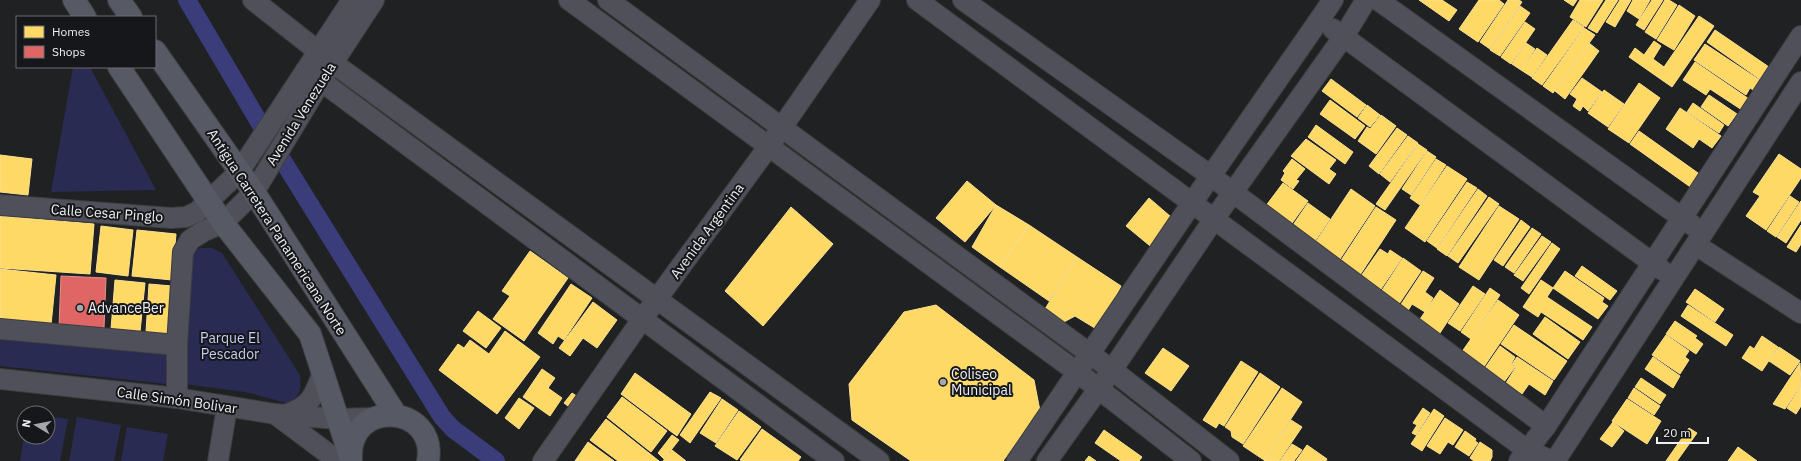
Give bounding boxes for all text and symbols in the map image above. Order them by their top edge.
legend [16,16,156,68]
text: Homes [52,24,90,39]
text: Shops [52,44,85,59]
street label: Avenida Venezuela [262,59,340,169]
street label: Antigua Carretera Panamericana Norte [203,125,351,339]
street label: Avenida Argentina [666,179,748,282]
street label: Calle Cesar Pinglo [50,200,164,226]
place label: AdvanceBer [88,299,164,317]
marker: AdvanceBer [75,303,85,313]
park label: Parque El Pescador [200,329,260,363]
place label: Coliseo Municipal [951,365,1012,399]
marker: Coliseo Municipal [938,377,948,387]
street label: Calle Simón Bolivar [116,383,238,417]
north arrow [16,405,56,445]
text: N [19,418,34,428]
scale bar [1657,419,1708,445]
text: 20 m [1663,425,1691,440]

